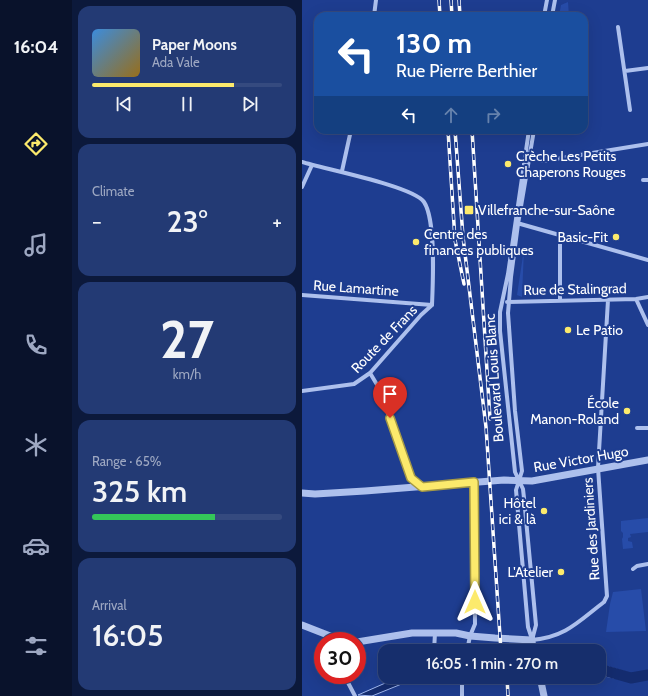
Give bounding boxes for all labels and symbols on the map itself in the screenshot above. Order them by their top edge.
place label: Crèche Les Petits Chaperons Rouges [516,147,626,181]
marker: Crèche Les Petits Chaperons Rouges [503,159,513,169]
place label: Villefranche-sur-Saône [478,201,615,219]
marker: Villefranche-sur-Saône [463,204,475,216]
place label: Centre des finances publiques [424,225,534,259]
place label: Basic-Fit [557,228,608,246]
marker: Basic-Fit [611,232,621,242]
marker: Centre des finances publiques [411,237,421,247]
street label: Rue Lamartine [313,276,399,300]
street label: Rue de Stalingrad [523,279,627,299]
street label: Route de Frans [347,301,421,377]
street label: Boulevard Louis Blanc [481,313,507,443]
place label: Le Patio [576,321,623,339]
marker: Le Patio [563,325,573,335]
pin [373,377,407,418]
place label: École Manon-Roland [530,394,619,428]
marker: École Manon-Roland [622,406,632,416]
street label: Rue Victor Hugo [532,442,630,476]
street label: Rue des Jardiniers [578,477,604,581]
place label: Hôtel ici & là [499,494,537,528]
marker: Hôtel ici & là [539,506,549,516]
place label: L'Atelier [508,563,554,581]
marker: L'Atelier [556,567,566,577]
position arrow [454,581,496,623]
speed limit sign: 30 [314,632,366,684]

